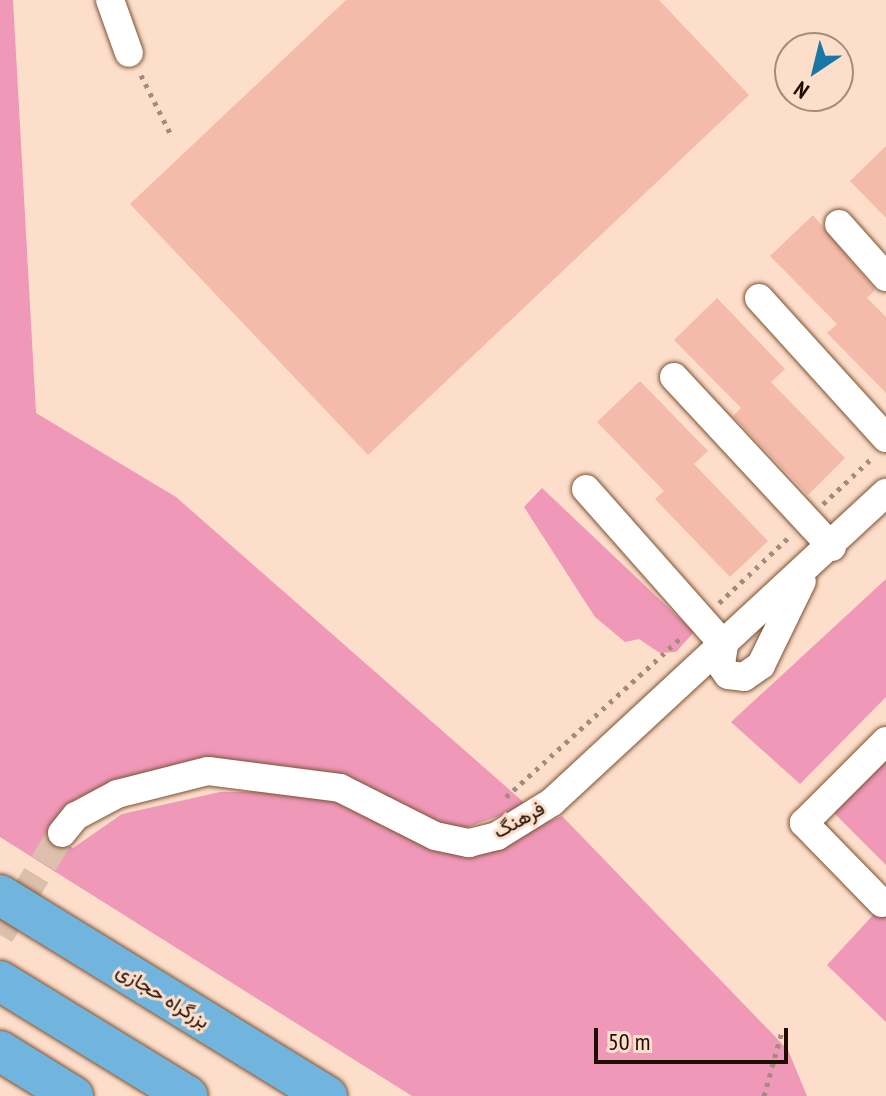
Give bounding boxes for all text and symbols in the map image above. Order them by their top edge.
north arrow [774,32,854,112]
text: N [788,75,814,105]
street label: فرهنگ [489,796,549,844]
street label: بزرگراه حجازی [112,958,214,1034]
scale bar [598,1012,792,1062]
text: 50 m [608,1026,650,1057]

